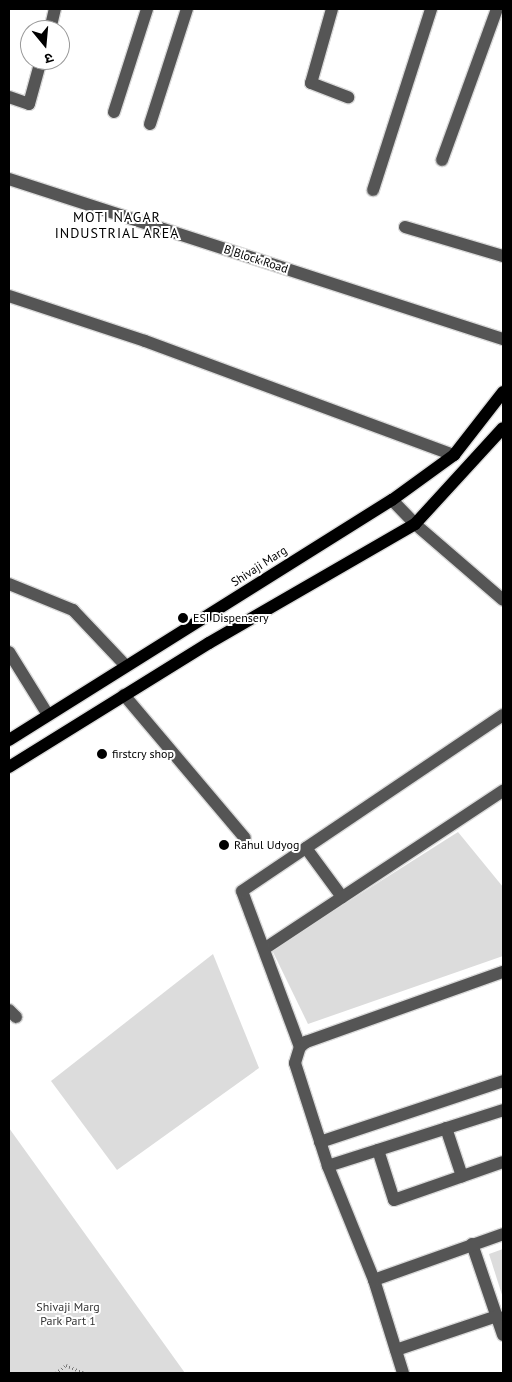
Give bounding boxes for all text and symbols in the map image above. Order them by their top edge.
north arrow [20,20,70,70]
text: उ [43,49,56,68]
district label: MOTI NAGAR INDUSTRIAL AREA [52,209,182,242]
street label: B Block Road [222,242,290,276]
street label: Shivaji Marg [228,543,290,589]
place label: ESI Dispensery [193,611,269,625]
marker: ESI Dispensery [177,612,189,624]
place label: firstcry shop [112,747,174,761]
marker: firstcry shop [96,748,108,760]
place label: Rahul Udyog [234,838,299,852]
marker: Rahul Udyog [218,839,230,851]
park label: Shivaji Marg Park Part 1 [36,1300,100,1328]

